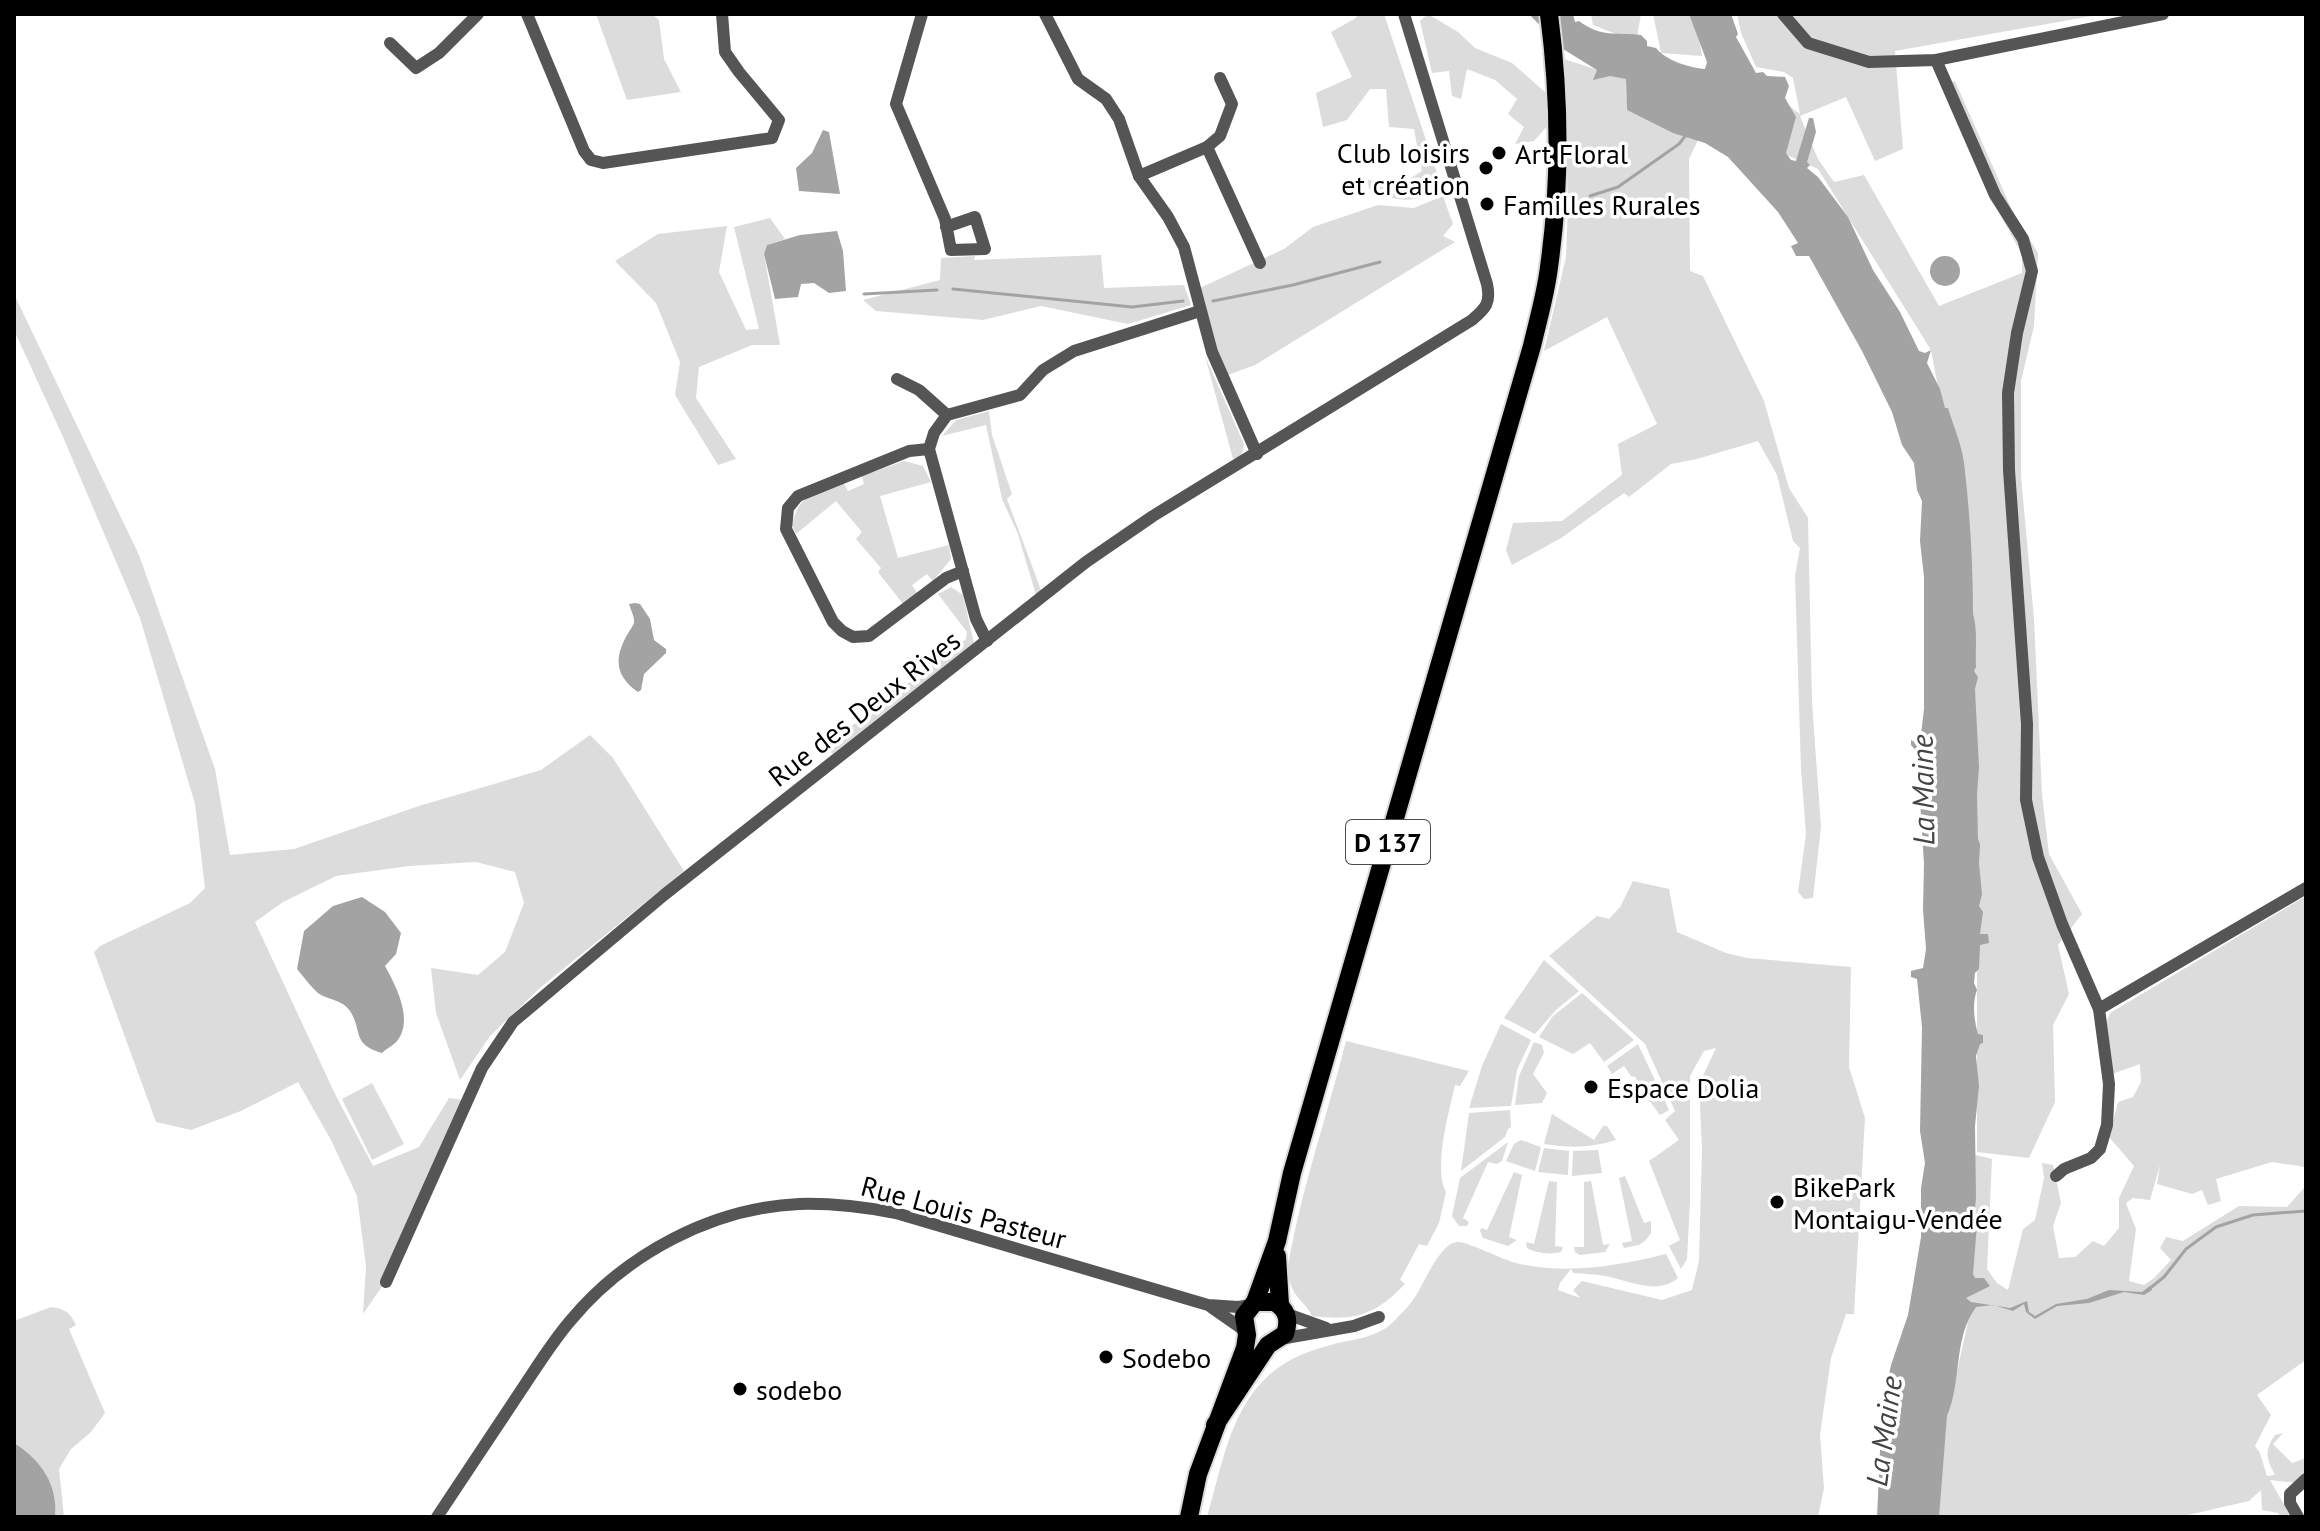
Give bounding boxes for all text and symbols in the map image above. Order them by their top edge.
place label: Club loisirs et création [1337,134,1470,203]
place label: Art Floral [1515,135,1628,172]
marker: Art Floral [1490,144,1508,162]
marker: Club loisirs et création [1477,159,1495,177]
place label: Familles Rurales [1503,186,1701,223]
marker: Familles Rurales [1478,195,1496,213]
street label: Rue des Deux Rives [760,621,968,795]
water label: La Maine [1902,734,1942,846]
road number: D 137 [1346,820,1430,864]
place label: Espace Dolia [1607,1069,1759,1106]
marker: Espace Dolia [1582,1078,1600,1096]
street label: Rue Louis Pasteur [857,1167,1071,1257]
place label: BikePark Montaigu-Vendée [1793,1168,2003,1237]
marker: BikePark Montaigu-Vendée [1768,1193,1786,1211]
place label: Sodebo [1122,1339,1211,1376]
marker: Sodebo [1097,1348,1115,1366]
place label: sodebo [756,1371,842,1408]
water label: La Maine [1856,1373,1910,1489]
marker: sodebo [731,1380,749,1398]

